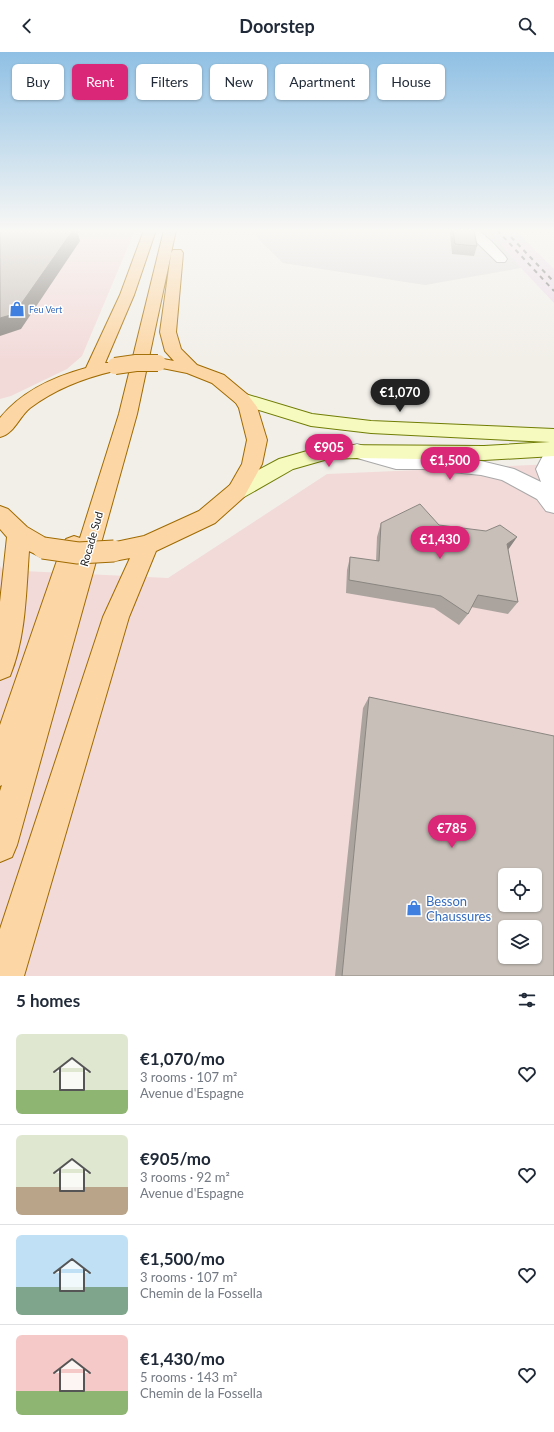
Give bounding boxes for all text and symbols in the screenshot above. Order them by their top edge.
icon: back [16,15,38,37]
text: Doorstep [239,15,315,37]
icon: search [516,15,538,37]
chip: Buy [12,64,64,100]
chip: Rent [72,64,128,100]
chip: Filters [136,64,202,100]
chip: New [210,64,267,100]
chip: Apartment [275,64,369,100]
chip: House [377,64,445,100]
shop icon: Feu Vert [8,300,26,318]
place label: Feu Vert [29,304,63,315]
pin: €1,070 [367,379,433,413]
text: €1,070 [380,384,420,400]
pin: €905 [305,434,353,468]
text: €905 [314,439,344,455]
pin: €1,500 [417,447,483,481]
text: €1,500 [430,452,470,468]
street label: Rocade Sud [77,510,105,568]
pin: €1,430 [407,526,473,560]
text: €1,430 [420,531,460,547]
pin: €785 [428,815,476,849]
text: €785 [437,820,467,836]
map controls [498,868,542,964]
button: locate [498,868,542,912]
place label: Besson Chaussures [426,893,491,924]
shop icon: Besson Chaussures [405,899,423,917]
button: layers [498,920,542,964]
icon: filters [516,989,538,1011]
text: 5 homes [16,990,80,1011]
text: €1,070/mo [140,1048,225,1069]
icon: home [48,1050,96,1098]
icon: heart [516,1063,538,1085]
text: 3 rooms · 107 m² [140,1069,237,1085]
text: Avenue d'Espagne [140,1085,244,1101]
text: €905/mo [140,1148,211,1169]
icon: home [48,1151,96,1199]
icon: heart [516,1164,538,1186]
text: 3 rooms · 92 m² [140,1169,230,1185]
text: Avenue d'Espagne [140,1185,244,1201]
text: €1,500/mo [140,1248,225,1269]
icon: home [48,1251,96,1299]
icon: heart [516,1264,538,1286]
text: 3 rooms · 107 m² [140,1269,237,1285]
text: Chemin de la Fossella [140,1285,262,1301]
text: €1,430/mo [140,1348,225,1369]
icon: home [48,1351,96,1399]
icon: heart [516,1364,538,1386]
text: 5 rooms · 143 m² [140,1369,237,1385]
text: Chemin de la Fossella [140,1385,262,1401]

